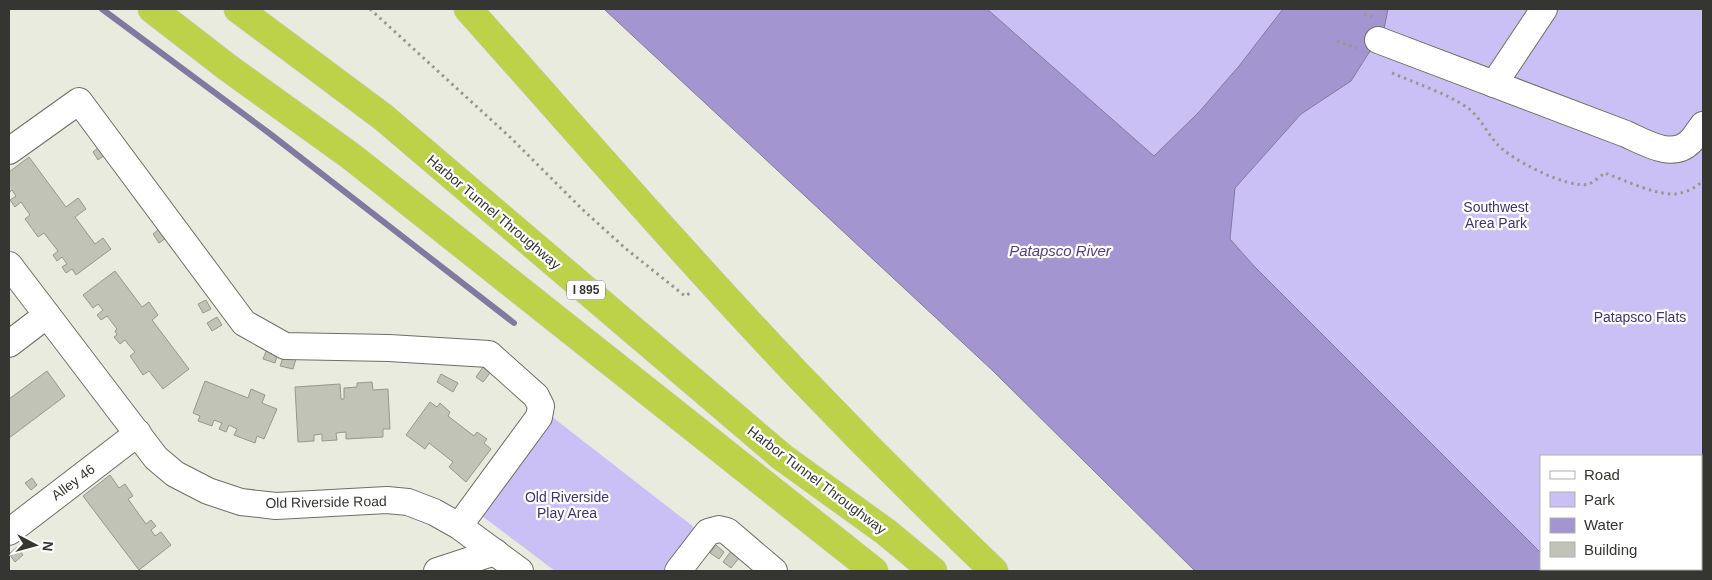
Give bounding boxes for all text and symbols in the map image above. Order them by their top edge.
street label: Harbor Tunnel Throughway [424,151,564,273]
park label: Southwest Area Park [1463,199,1529,231]
water label: Patapsco River [1009,242,1112,259]
road number: I 895 [567,280,605,300]
park label: Patapsco Flats [1594,309,1686,325]
street label: Harbor Tunnel Throughway [745,423,889,537]
legend [1540,455,1702,570]
street label: Alley 46 [48,460,98,503]
text: Road [1584,466,1620,483]
park label: Old Riverside Play Area [525,489,609,521]
text: Park [1584,491,1615,508]
street label: Old Riverside Road [265,493,387,511]
text: Water [1584,516,1623,533]
north arrow [10,520,60,570]
text: N [39,540,56,552]
text: Building [1584,541,1637,558]

